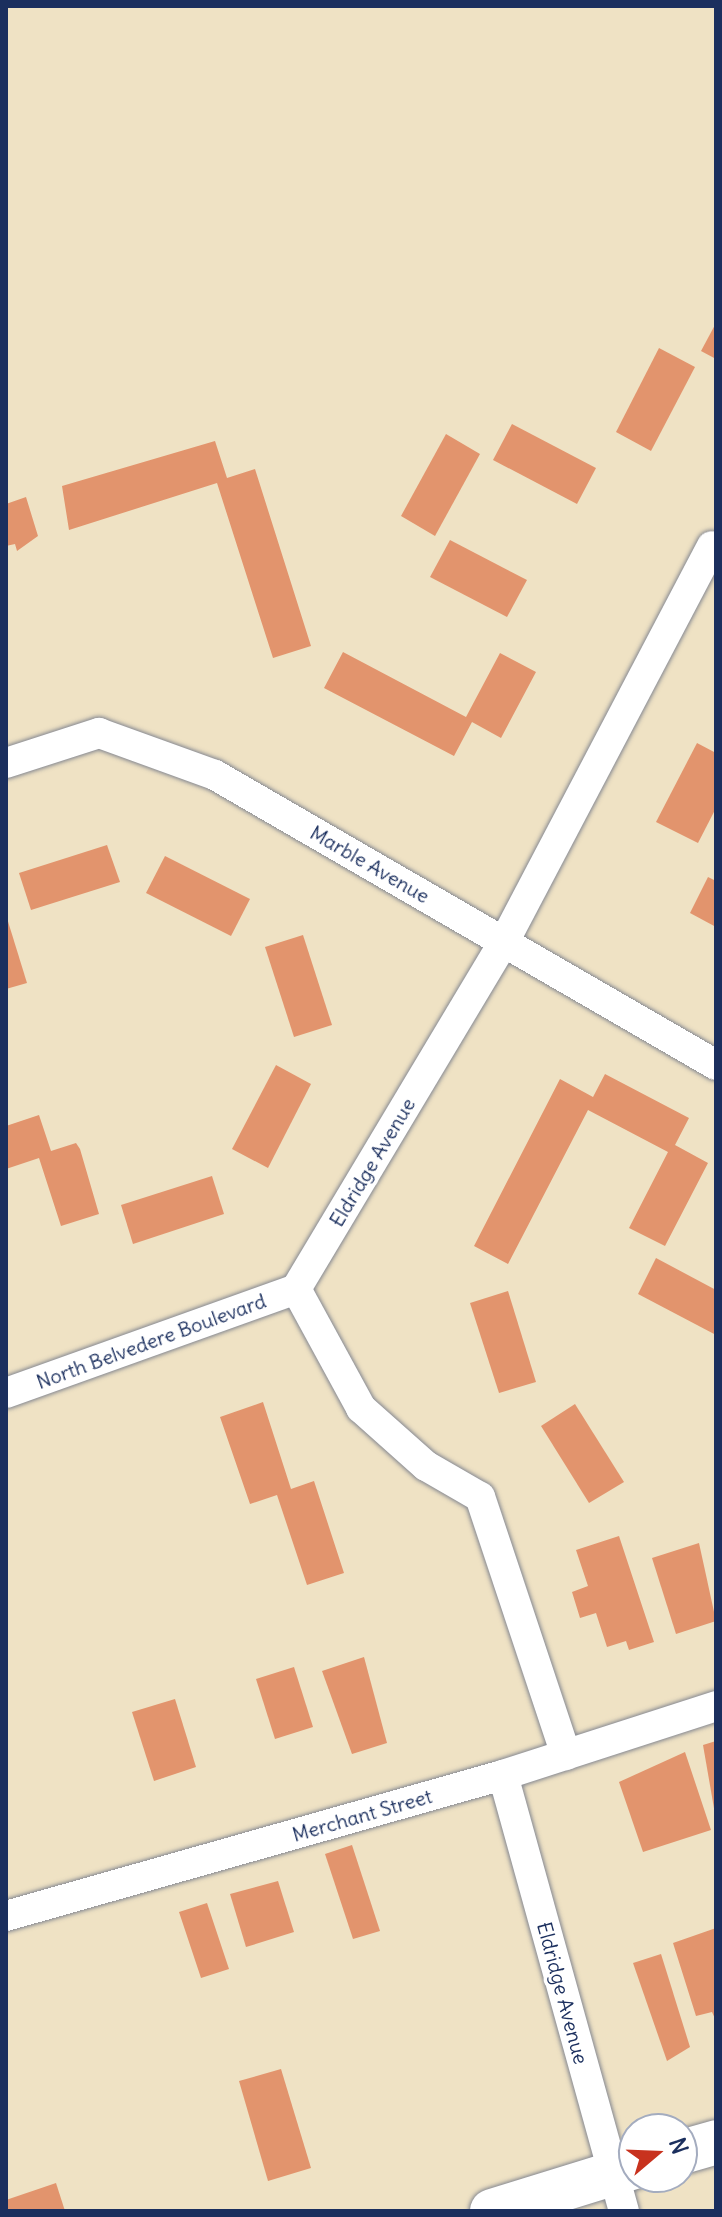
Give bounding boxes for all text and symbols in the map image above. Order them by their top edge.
street label: Marble Avenue [306,820,434,908]
street label: Eldridge Avenue [324,1093,420,1231]
street label: North Belvedere Boulevard [33,1288,269,1394]
street label: Merchant Street [289,1784,435,1846]
street label: Eldridge Avenue [532,1919,594,2067]
north arrow [618,2113,698,2193]
text: N [663,2134,695,2158]

